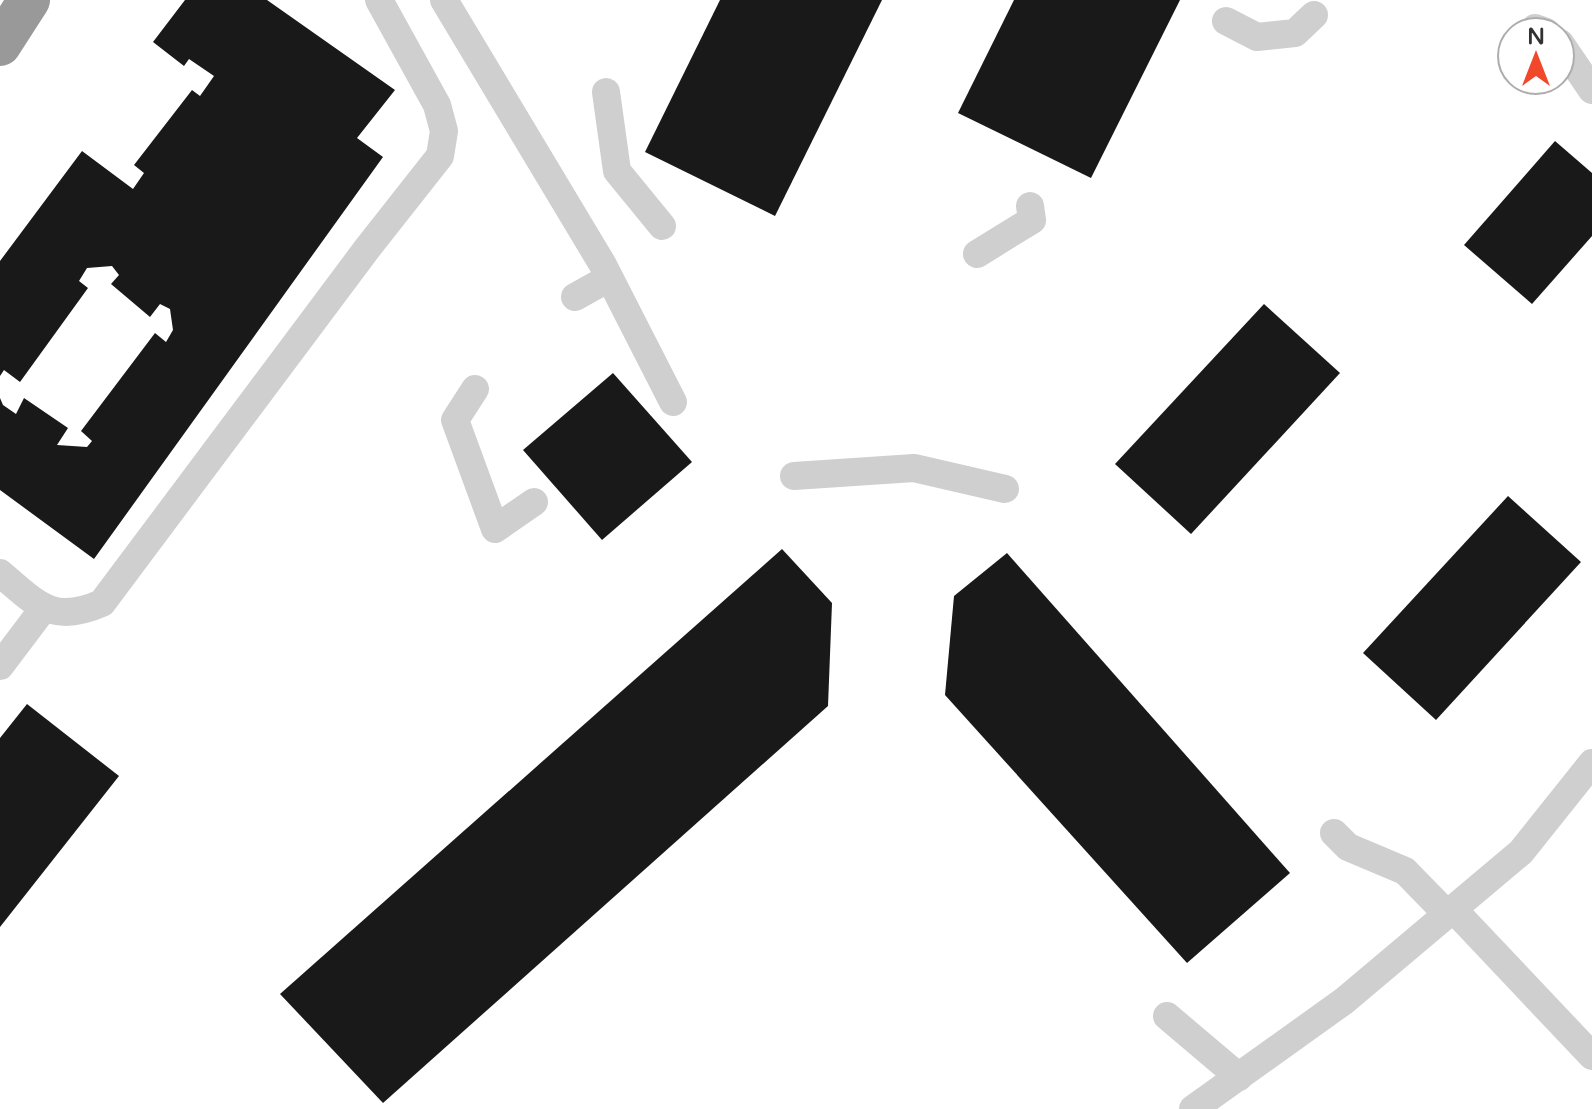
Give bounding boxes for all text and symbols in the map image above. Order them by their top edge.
north arrow [1496,16,1576,96]
text: N [1527,24,1545,50]

